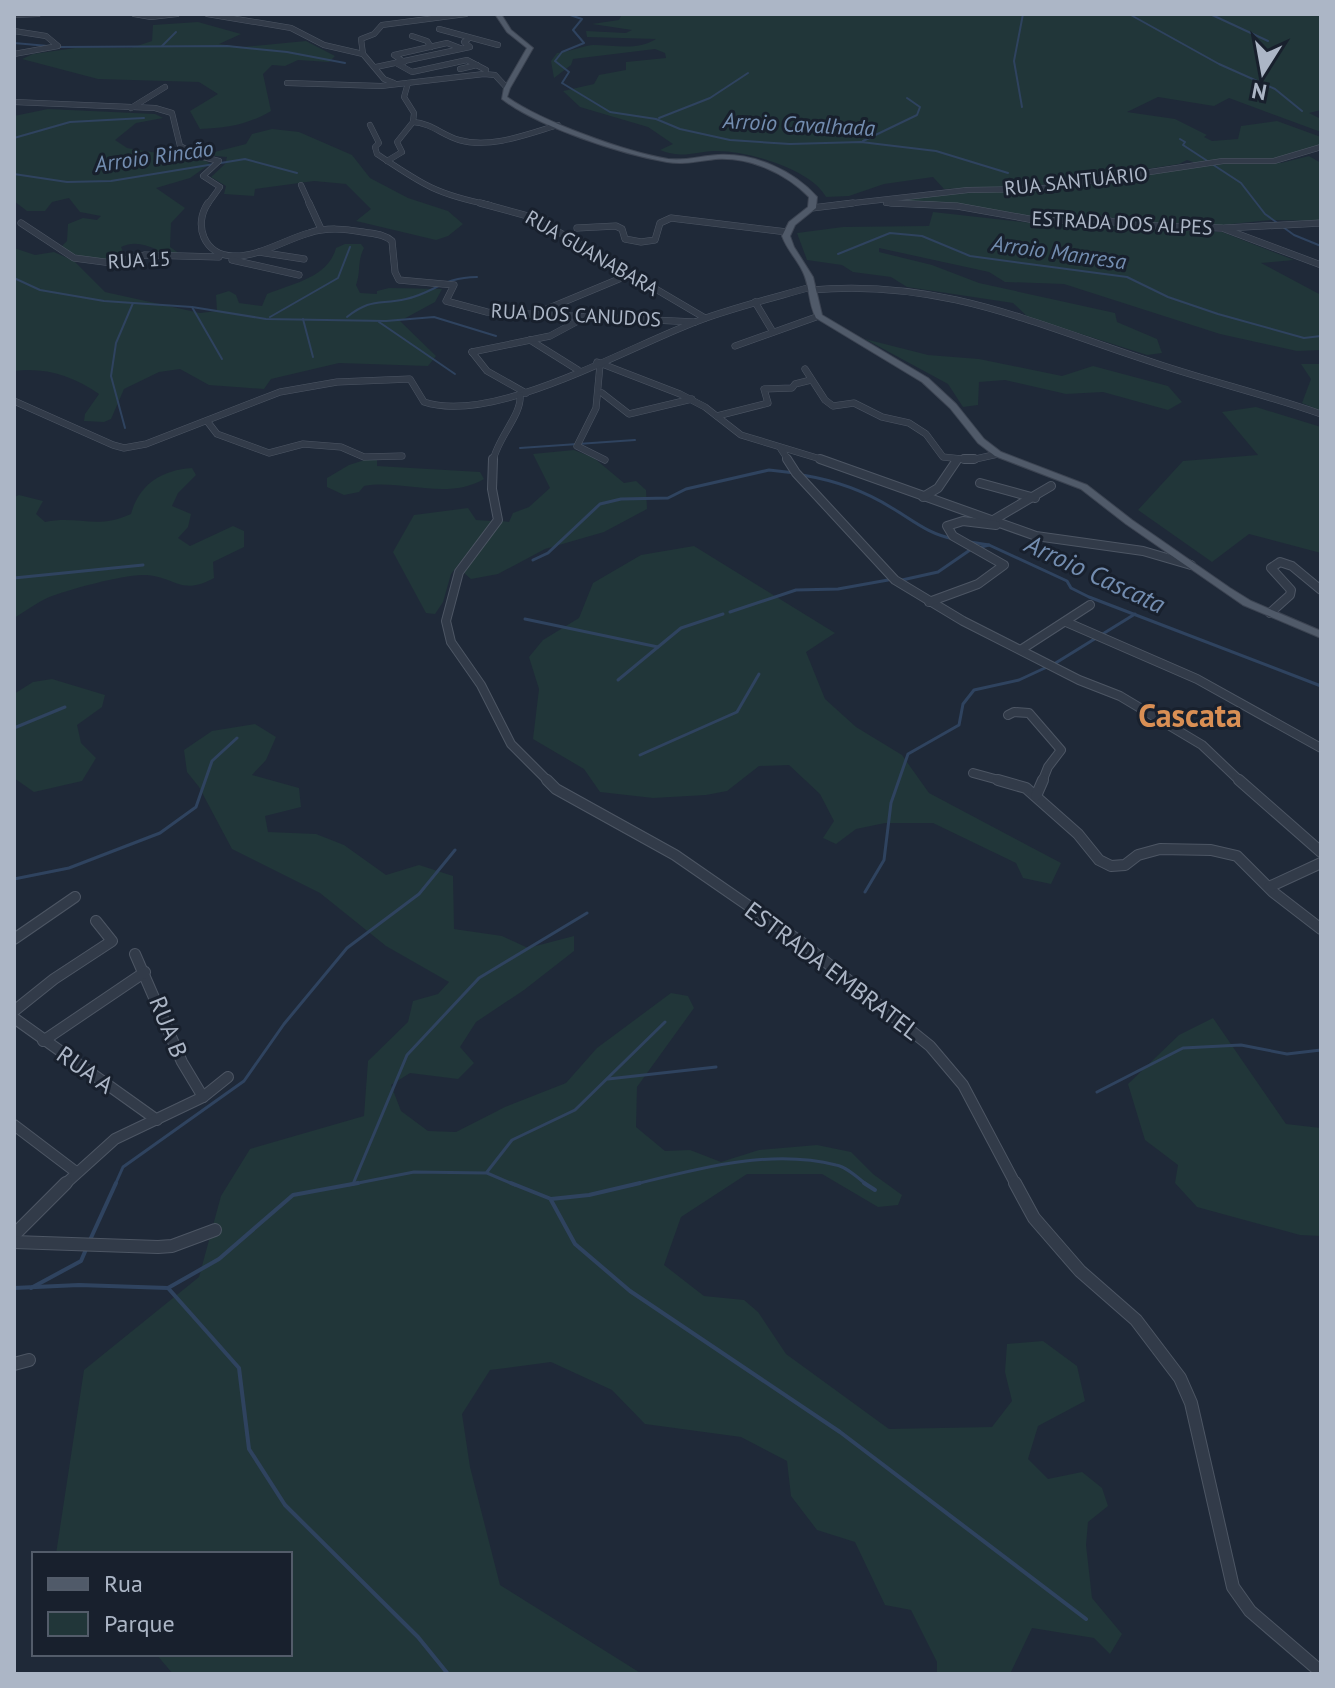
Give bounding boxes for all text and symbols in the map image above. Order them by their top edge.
north arrow [1223,32,1303,112]
text: N [1249,77,1269,107]
water label: Arroio Cavalhada [721,106,876,142]
water label: Arroio Rincão [92,134,215,178]
street label: RUA SANTUÁRIO [1003,161,1149,201]
street label: RUA GUANABARA [521,204,664,302]
street label: ESTRADA DOS ALPES [1031,205,1213,241]
water label: Arroio Manresa [989,229,1128,275]
street label: RUA 15 [107,245,171,275]
street label: RUA DOS CANUDOS [490,298,662,332]
water label: Arroio Cascata [1019,526,1171,620]
district label: Cascata [1138,694,1242,736]
street label: ESTRADA EMBRATEL [738,895,926,1047]
street label: RUA B [142,992,195,1062]
street label: RUA A [51,1039,120,1100]
legend [32,1552,292,1656]
text: Rua [104,1568,143,1599]
text: Parque [104,1608,175,1639]

